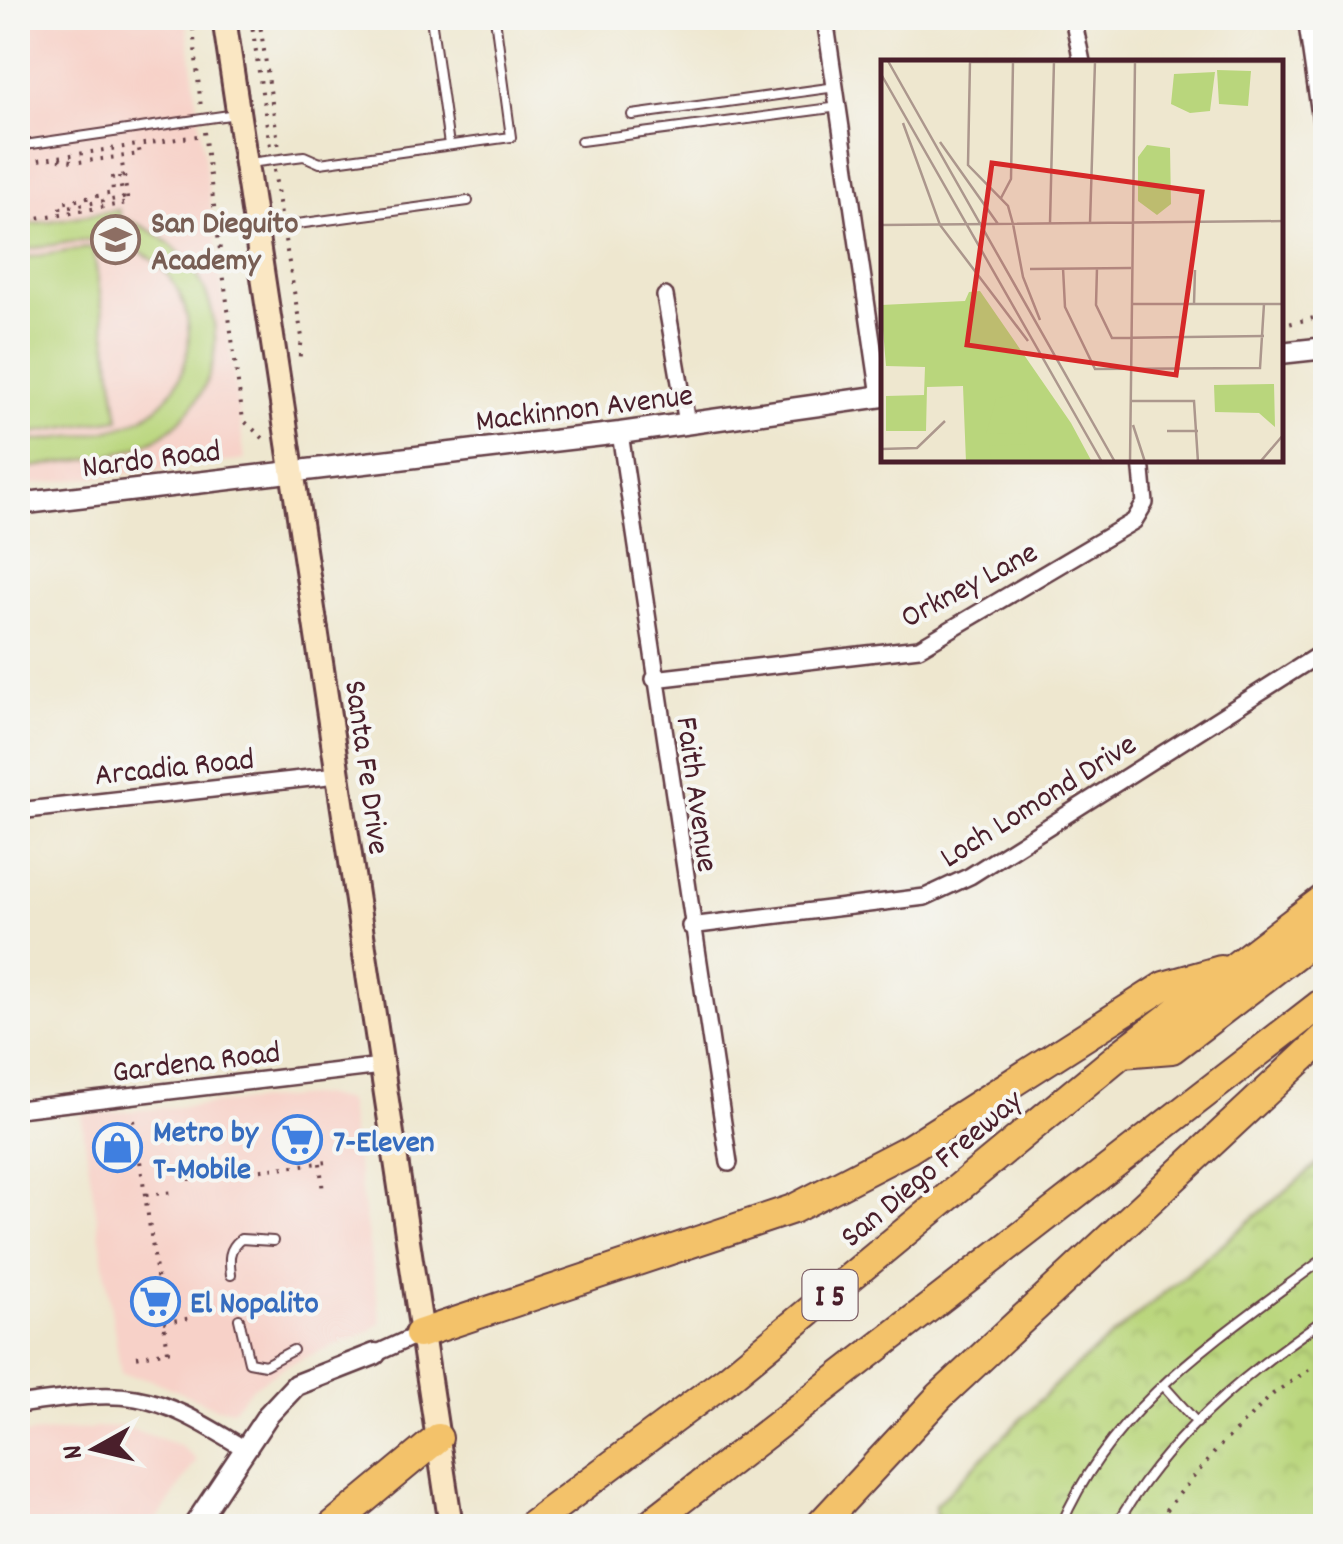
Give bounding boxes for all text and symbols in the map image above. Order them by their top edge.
inset map [881,60,1283,462]
place label: San Dieguito Academy [151,203,298,286]
school or university icon: San Dieguito Academy [90,213,142,265]
street label: Mackinnon Avenue [473,375,696,447]
street label: Nardo Road [80,431,223,493]
street label: Orkney Lane [894,532,1047,643]
street label: Santa Fe Drive [329,678,399,858]
street label: Faith Avenue [660,714,728,875]
street label: Loch Lomond Drive [932,724,1147,882]
street label: Arcadia Road [92,739,257,801]
street label: Gardena Road [110,1032,283,1098]
street label: San Diego Freeway [832,1080,1035,1261]
place label: Metro by T-Mobile [153,1112,259,1195]
supermarket icon: 7-Eleven [272,1114,324,1166]
shop icon: Metro by T-Mobile [92,1122,144,1174]
place label: 7-Eleven [333,1122,435,1168]
road number: I 5 [802,1270,858,1320]
supermarket icon: El Nopalito [129,1275,181,1327]
place label: El Nopalito [190,1283,319,1329]
north arrow [45,1399,145,1499]
text: N [54,1442,96,1461]

